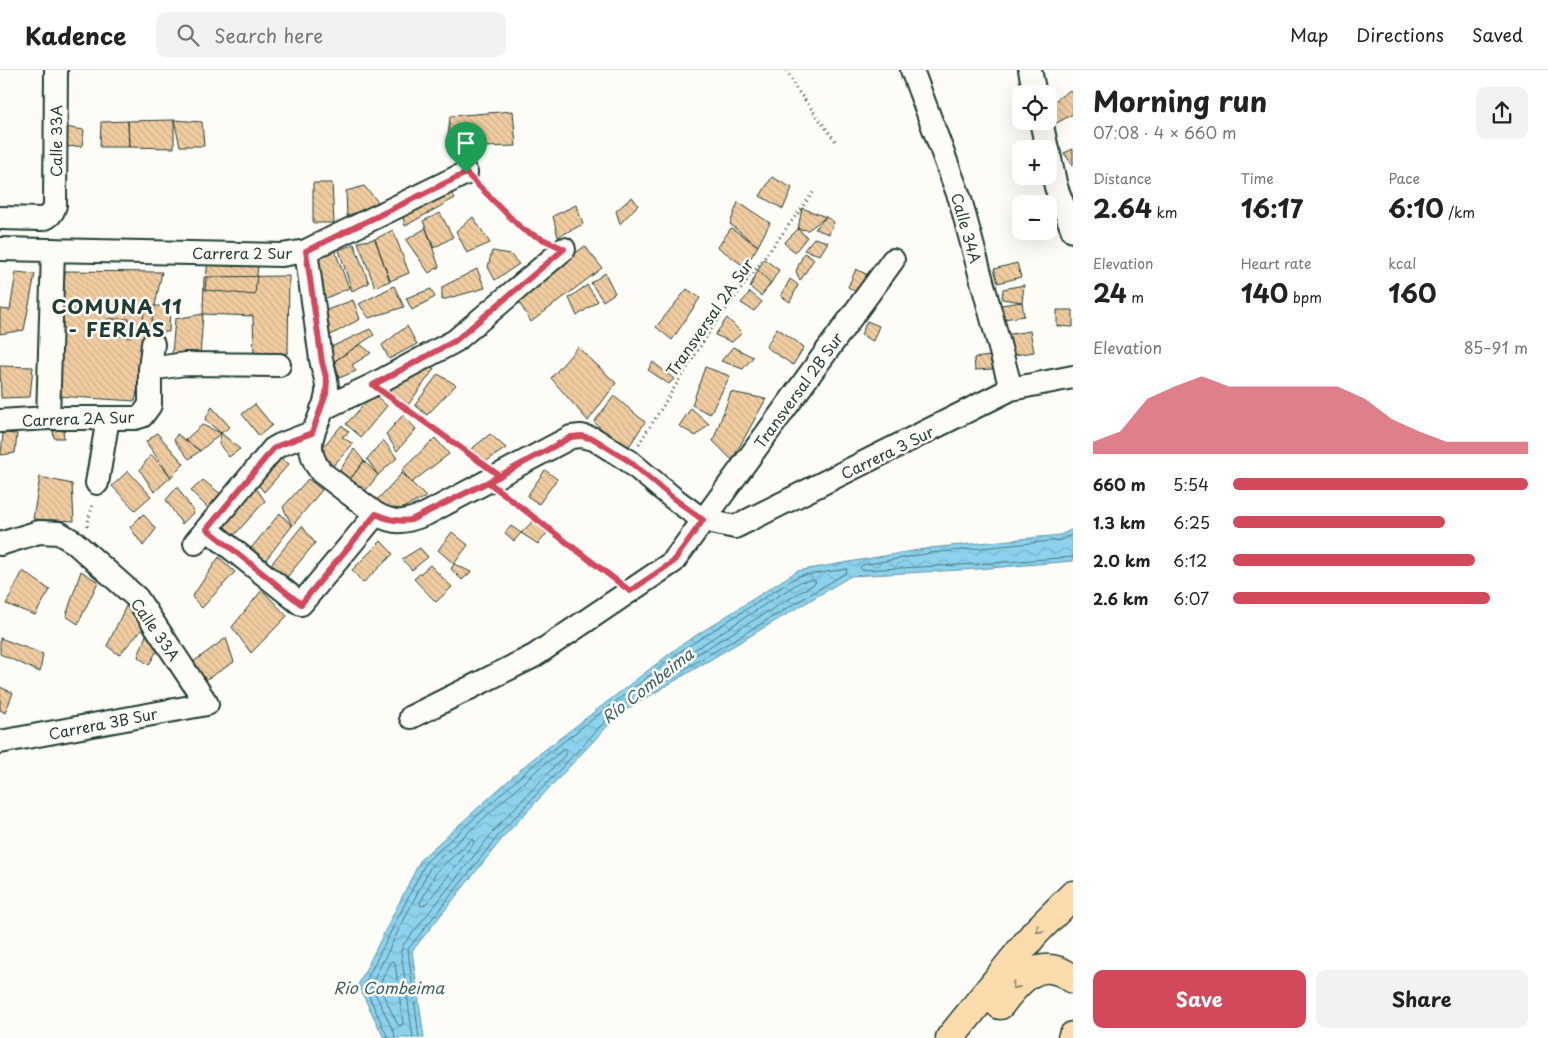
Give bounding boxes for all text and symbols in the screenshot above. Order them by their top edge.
search box [156,12,506,57]
text: Kadence [25,17,126,53]
icon: search [174,21,202,49]
text: Search here [214,21,323,49]
text: Map [1290,21,1328,48]
text: Directions [1356,21,1444,48]
text: Saved [1472,21,1523,48]
text: Morning run [1093,79,1267,122]
map controls [1012,85,1057,240]
button: locate [1012,85,1057,130]
button: share [1476,87,1528,139]
street label: Calle 33A [44,105,67,177]
text: 07:08 · 4 × 660 m [1093,120,1237,144]
pin [445,122,487,173]
icon: arrive [452,129,480,157]
button: + [1012,140,1057,185]
text: Distance [1093,168,1152,189]
text: Time [1241,168,1274,189]
text: Pace [1388,168,1420,189]
text: 2.64 [1093,189,1152,227]
text: 16:17 [1241,189,1303,227]
text: 6:10 [1388,189,1444,227]
street label: Calle 34A [946,190,988,266]
button: − [1012,195,1057,240]
text: km [1152,202,1178,223]
text: /km [1444,202,1475,223]
street label: Carrera 2 Sur [192,241,292,264]
street label: Transversal 2A Sur [660,253,758,381]
text: Elevation [1093,253,1153,274]
text: Heart rate [1241,253,1311,274]
text: kcal [1388,253,1416,274]
text: 24 [1093,274,1127,312]
text: 140 [1241,274,1288,312]
text: 160 [1388,274,1436,312]
text: m [1127,287,1144,308]
text: bpm [1288,287,1322,308]
district label: COMUNA 11 - FERIAS [51,291,183,344]
street label: Transversal 2B Sur [748,327,848,453]
text: Elevation [1093,335,1162,359]
text: 85–91 m [1464,335,1528,359]
street label: Carrera 2A Sur [21,405,135,431]
street label: Carrera 3 Sur [837,420,937,484]
text: 660 m [1093,472,1146,496]
text: 5:54 [1173,472,1209,496]
text: 1.3 km [1093,510,1145,534]
text: 6:25 [1173,510,1210,534]
text: 2.0 km [1093,548,1150,572]
text: 6:12 [1173,548,1207,572]
text: 2.6 km [1093,586,1149,610]
text: 6:07 [1173,586,1209,610]
street label: Calle 33A [126,593,186,665]
water label: Río Combeima [596,641,699,729]
street label: Carrera 3B Sur [47,701,159,745]
one-way arrow [1036,924,1045,933]
button: Save [1093,970,1306,1028]
button: Share [1316,970,1528,1028]
water label: Rio Combeima [334,975,445,999]
one-way arrow [1012,981,1021,990]

